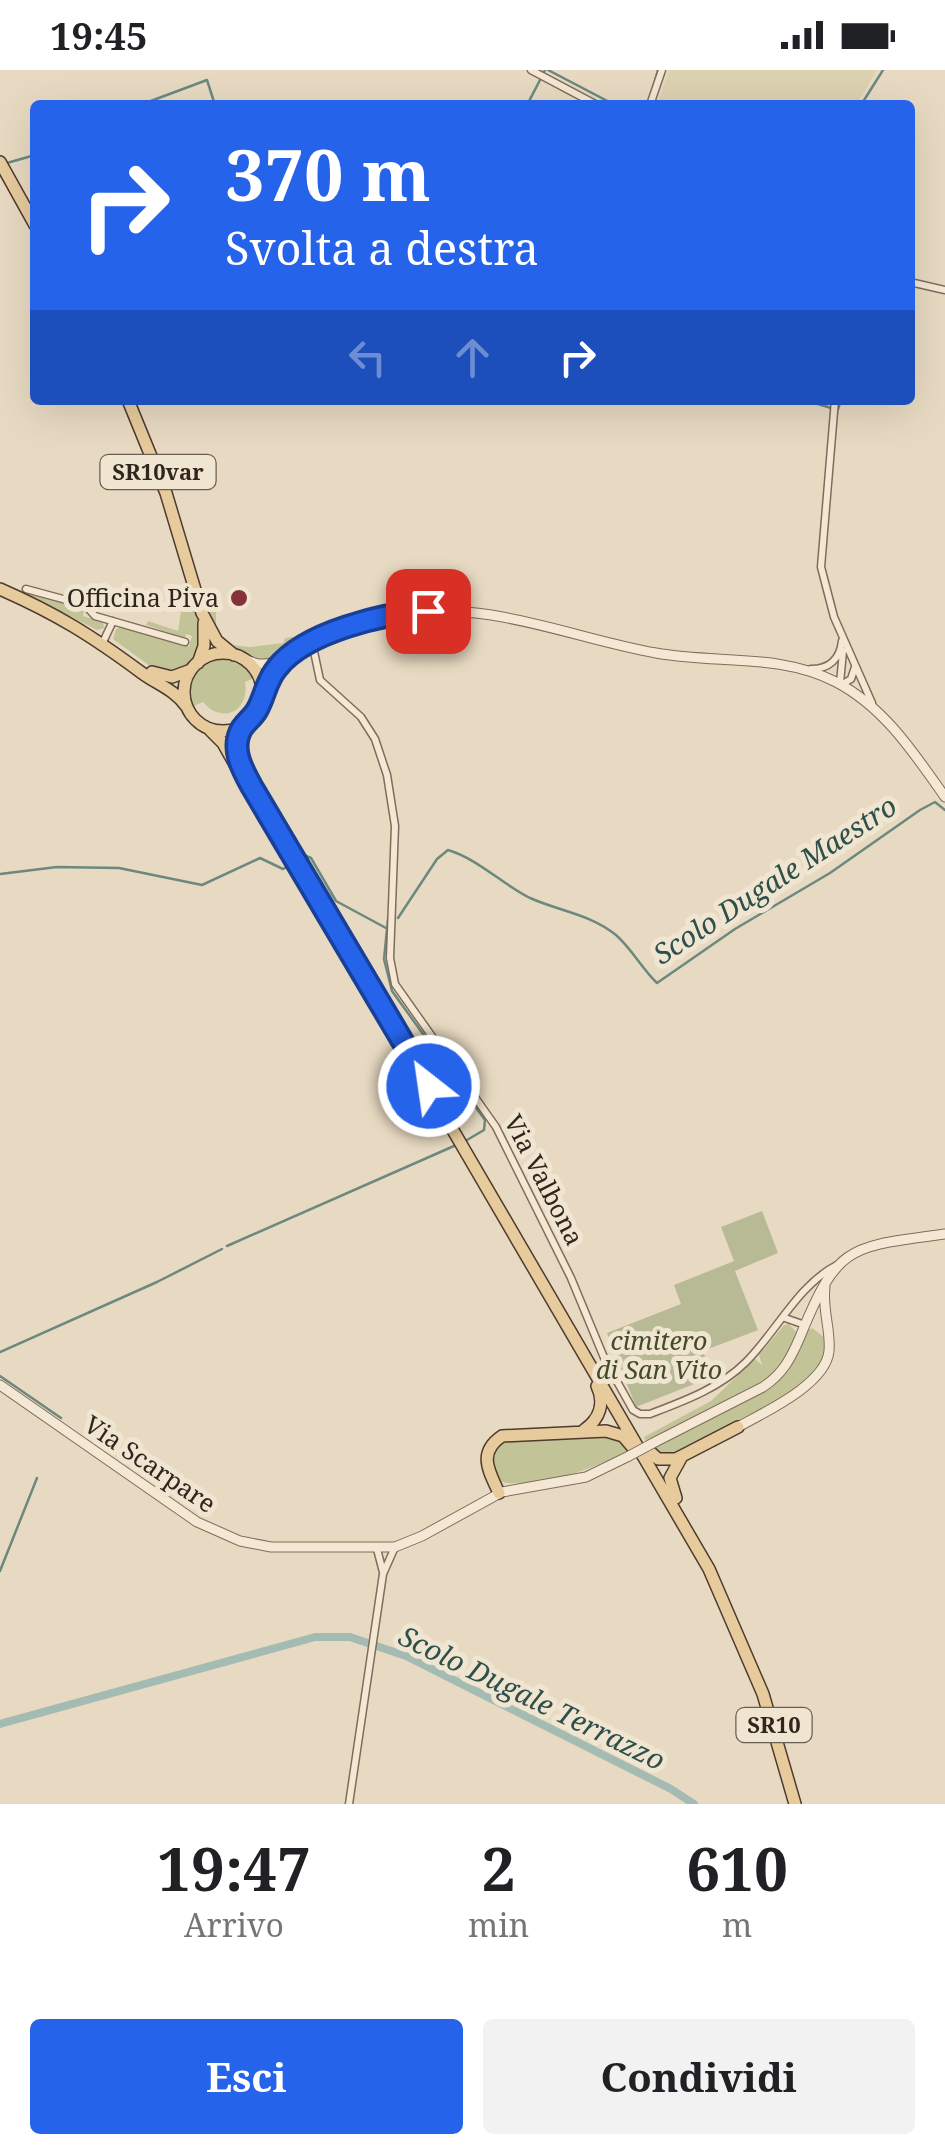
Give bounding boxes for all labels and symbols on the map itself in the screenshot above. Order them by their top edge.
road number: SR10var [100,455,216,489]
pin [386,569,471,654]
place label: Officina Piva [67,580,219,614]
marker: Officina Piva [228,587,250,609]
water label: Scolo Dugale Maestro [645,786,904,972]
position arrow [377,1034,481,1138]
street label: Via Valbona [497,1108,592,1251]
park label: cimitero di San Vito [596,1323,722,1386]
street label: Via Scarpare [78,1407,223,1520]
water label: Scolo Dugale Terrazzo [393,1616,672,1778]
road number: SR10 [736,1708,812,1742]

